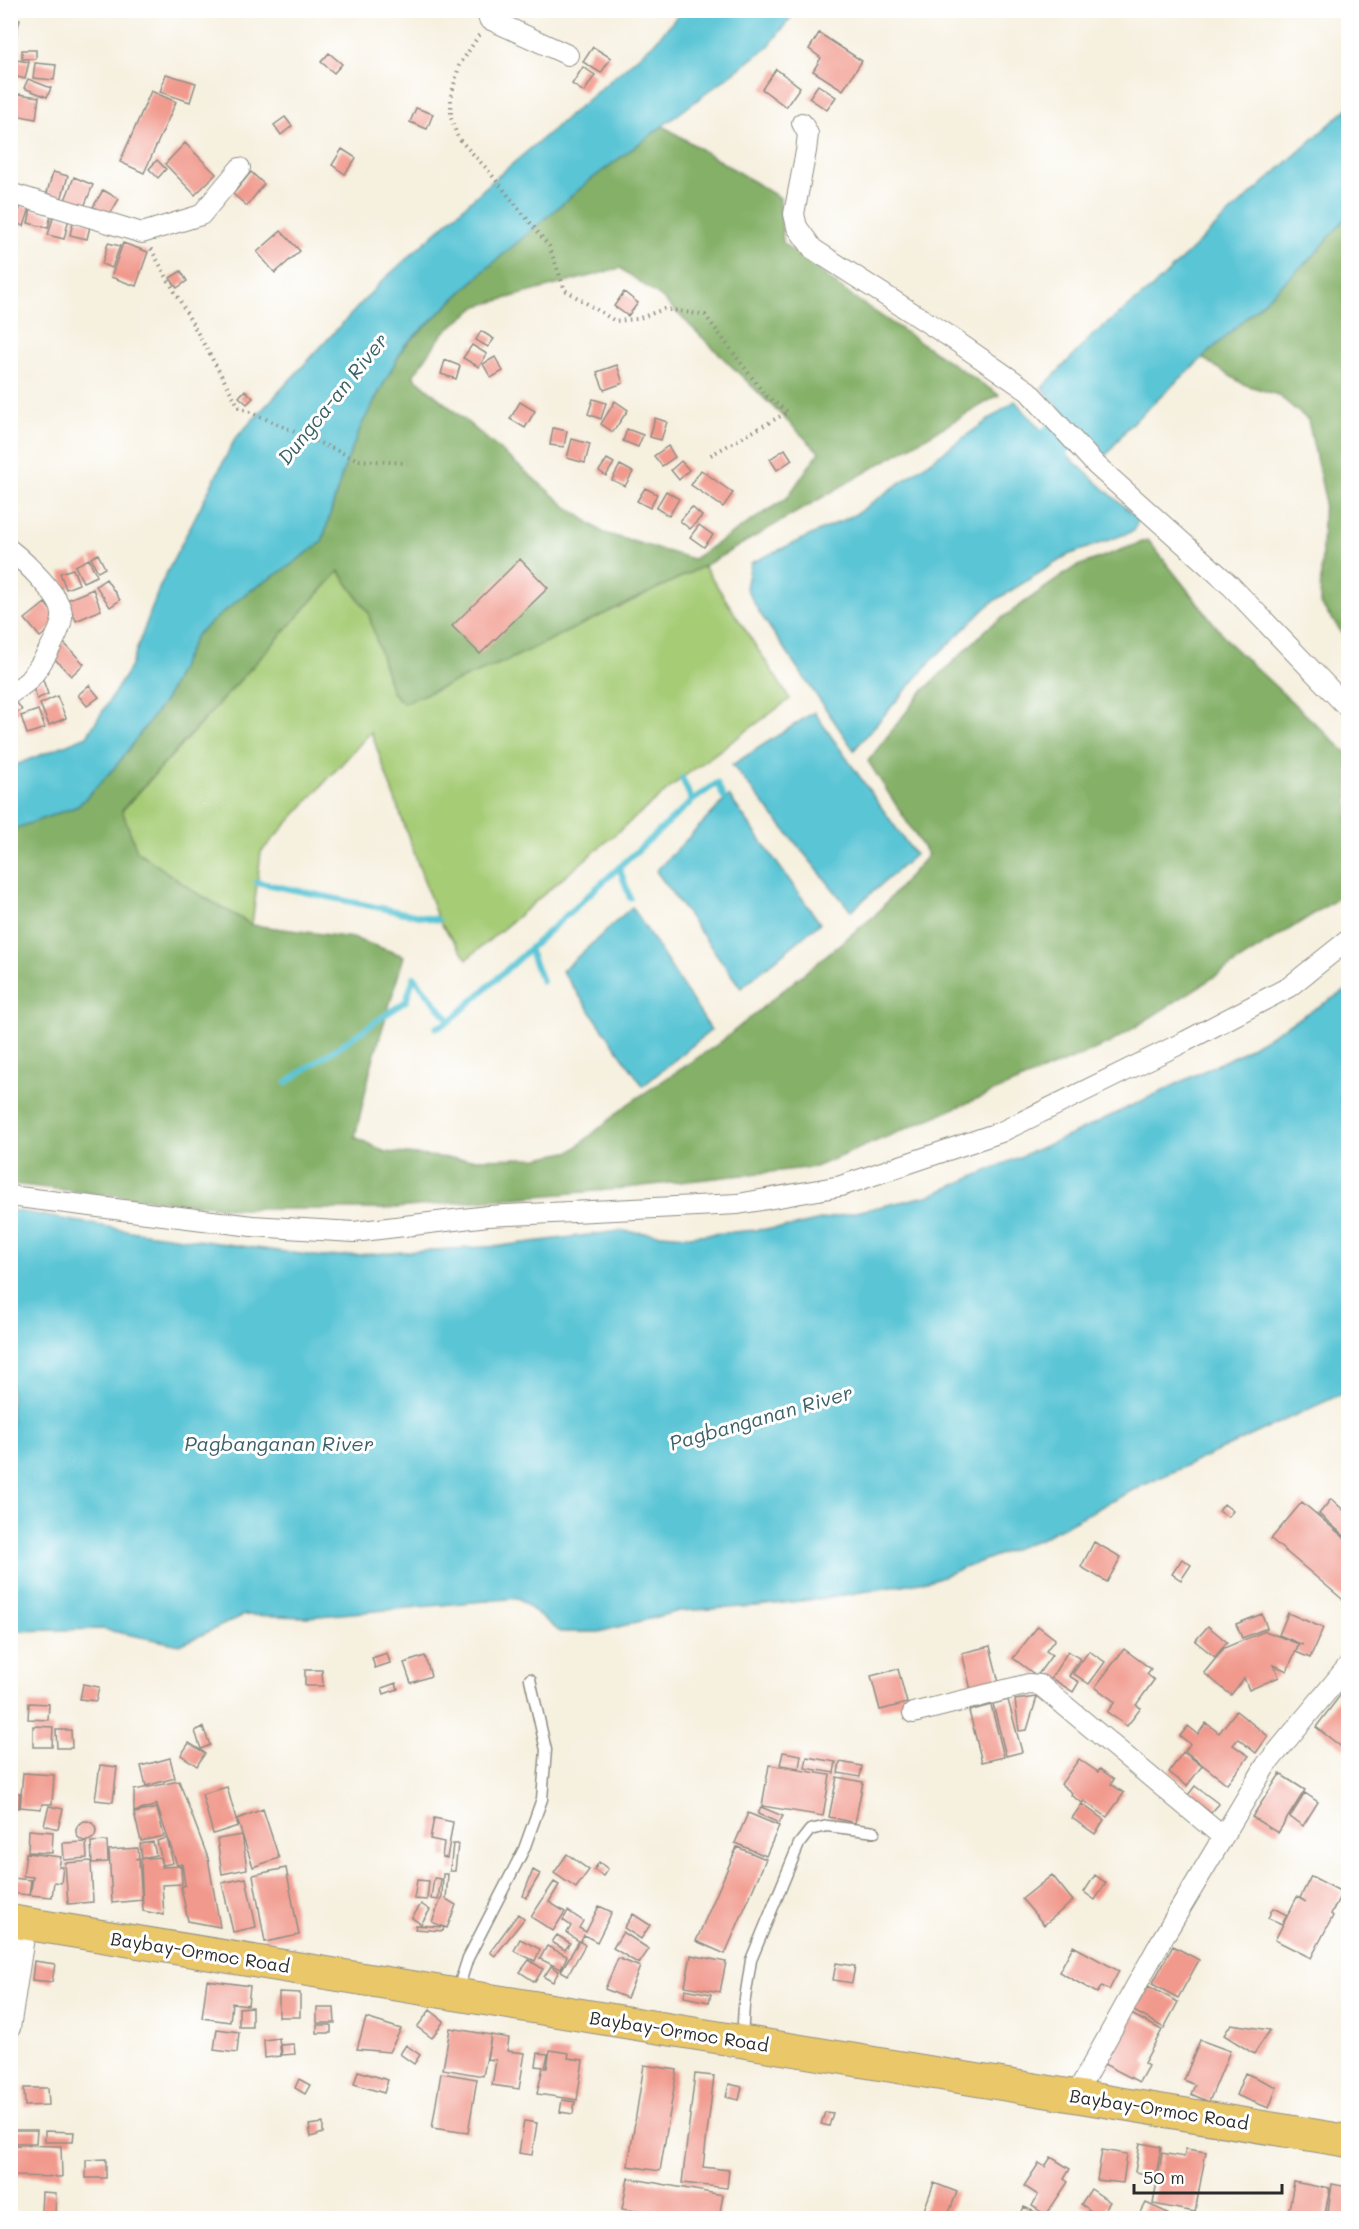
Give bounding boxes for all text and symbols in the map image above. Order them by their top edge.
water label: Dungca-an River [271,327,393,469]
water label: Pagbanganan River [666,1378,855,1456]
water label: Pagbanganan River [184,1430,374,1456]
street label: Baybay-Ormoc Road [109,1926,291,1978]
street label: Baybay-Ormoc Road [588,2005,770,2057]
street label: Baybay-Ormoc Road [1068,2083,1250,2135]
scale bar [1134,2157,1282,2195]
text: 50 m [1143,2165,1185,2189]

